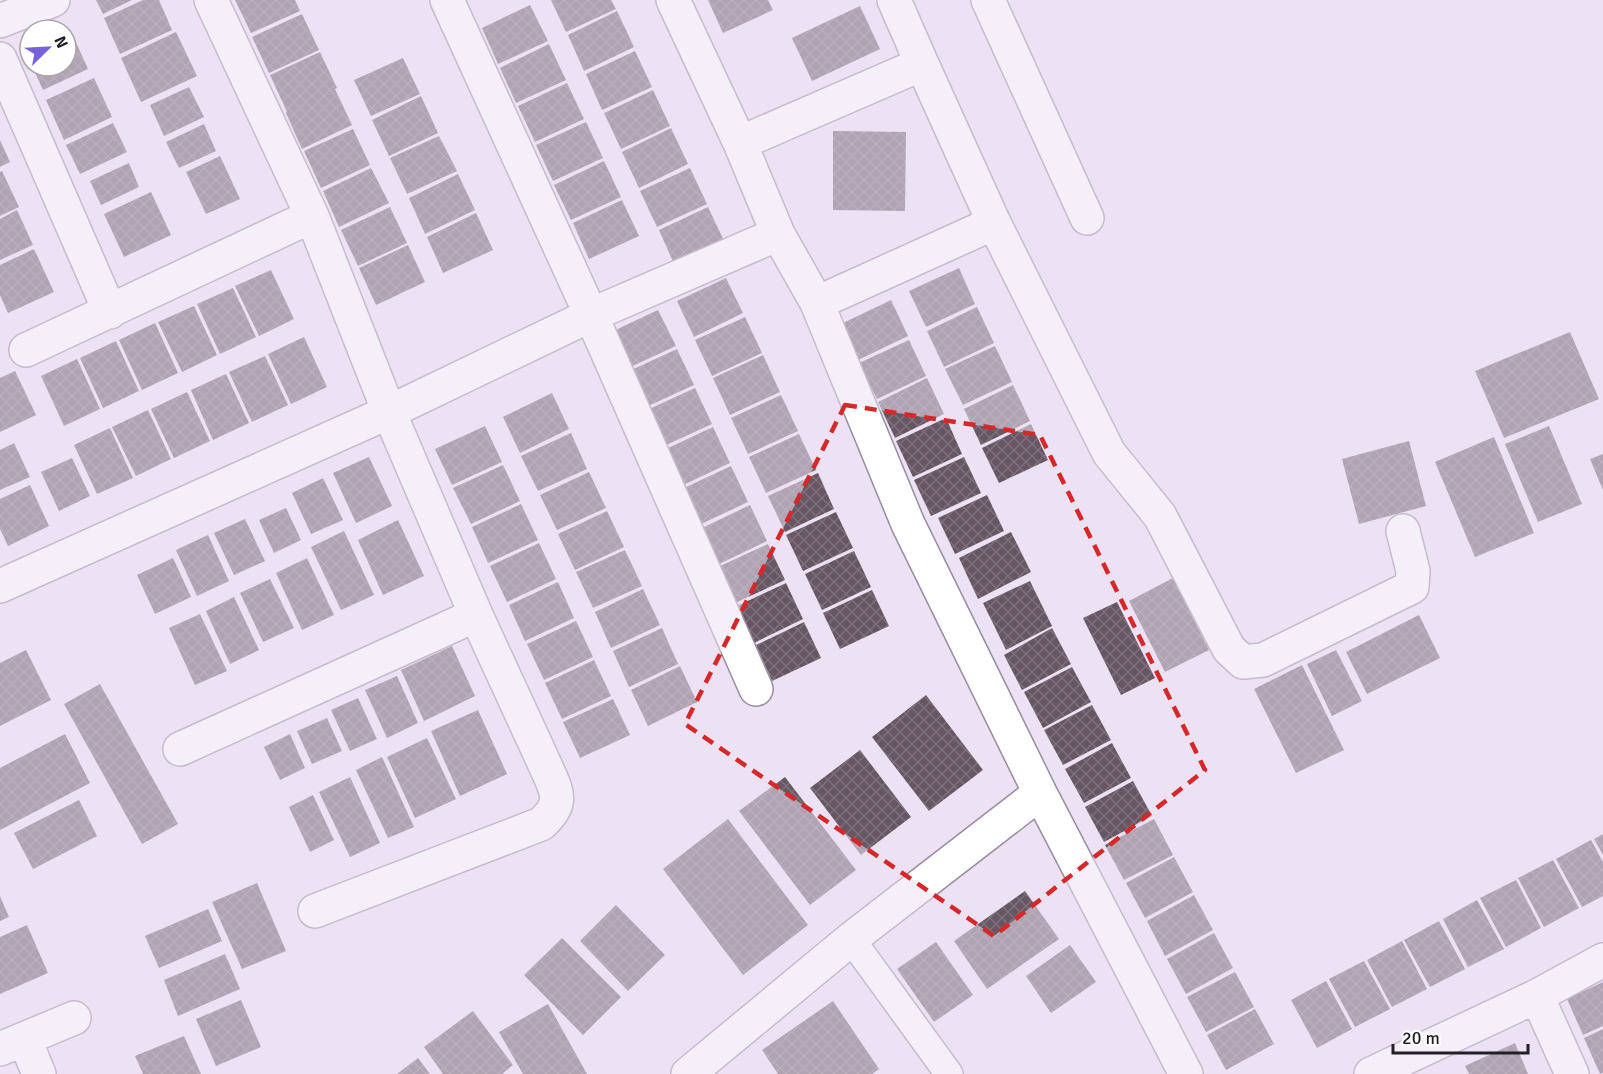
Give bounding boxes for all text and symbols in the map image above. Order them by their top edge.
north arrow [18,18,78,78]
text: N [49,33,72,51]
scale bar [1393,1017,1528,1055]
text: 20 m [1402,1027,1440,1049]

